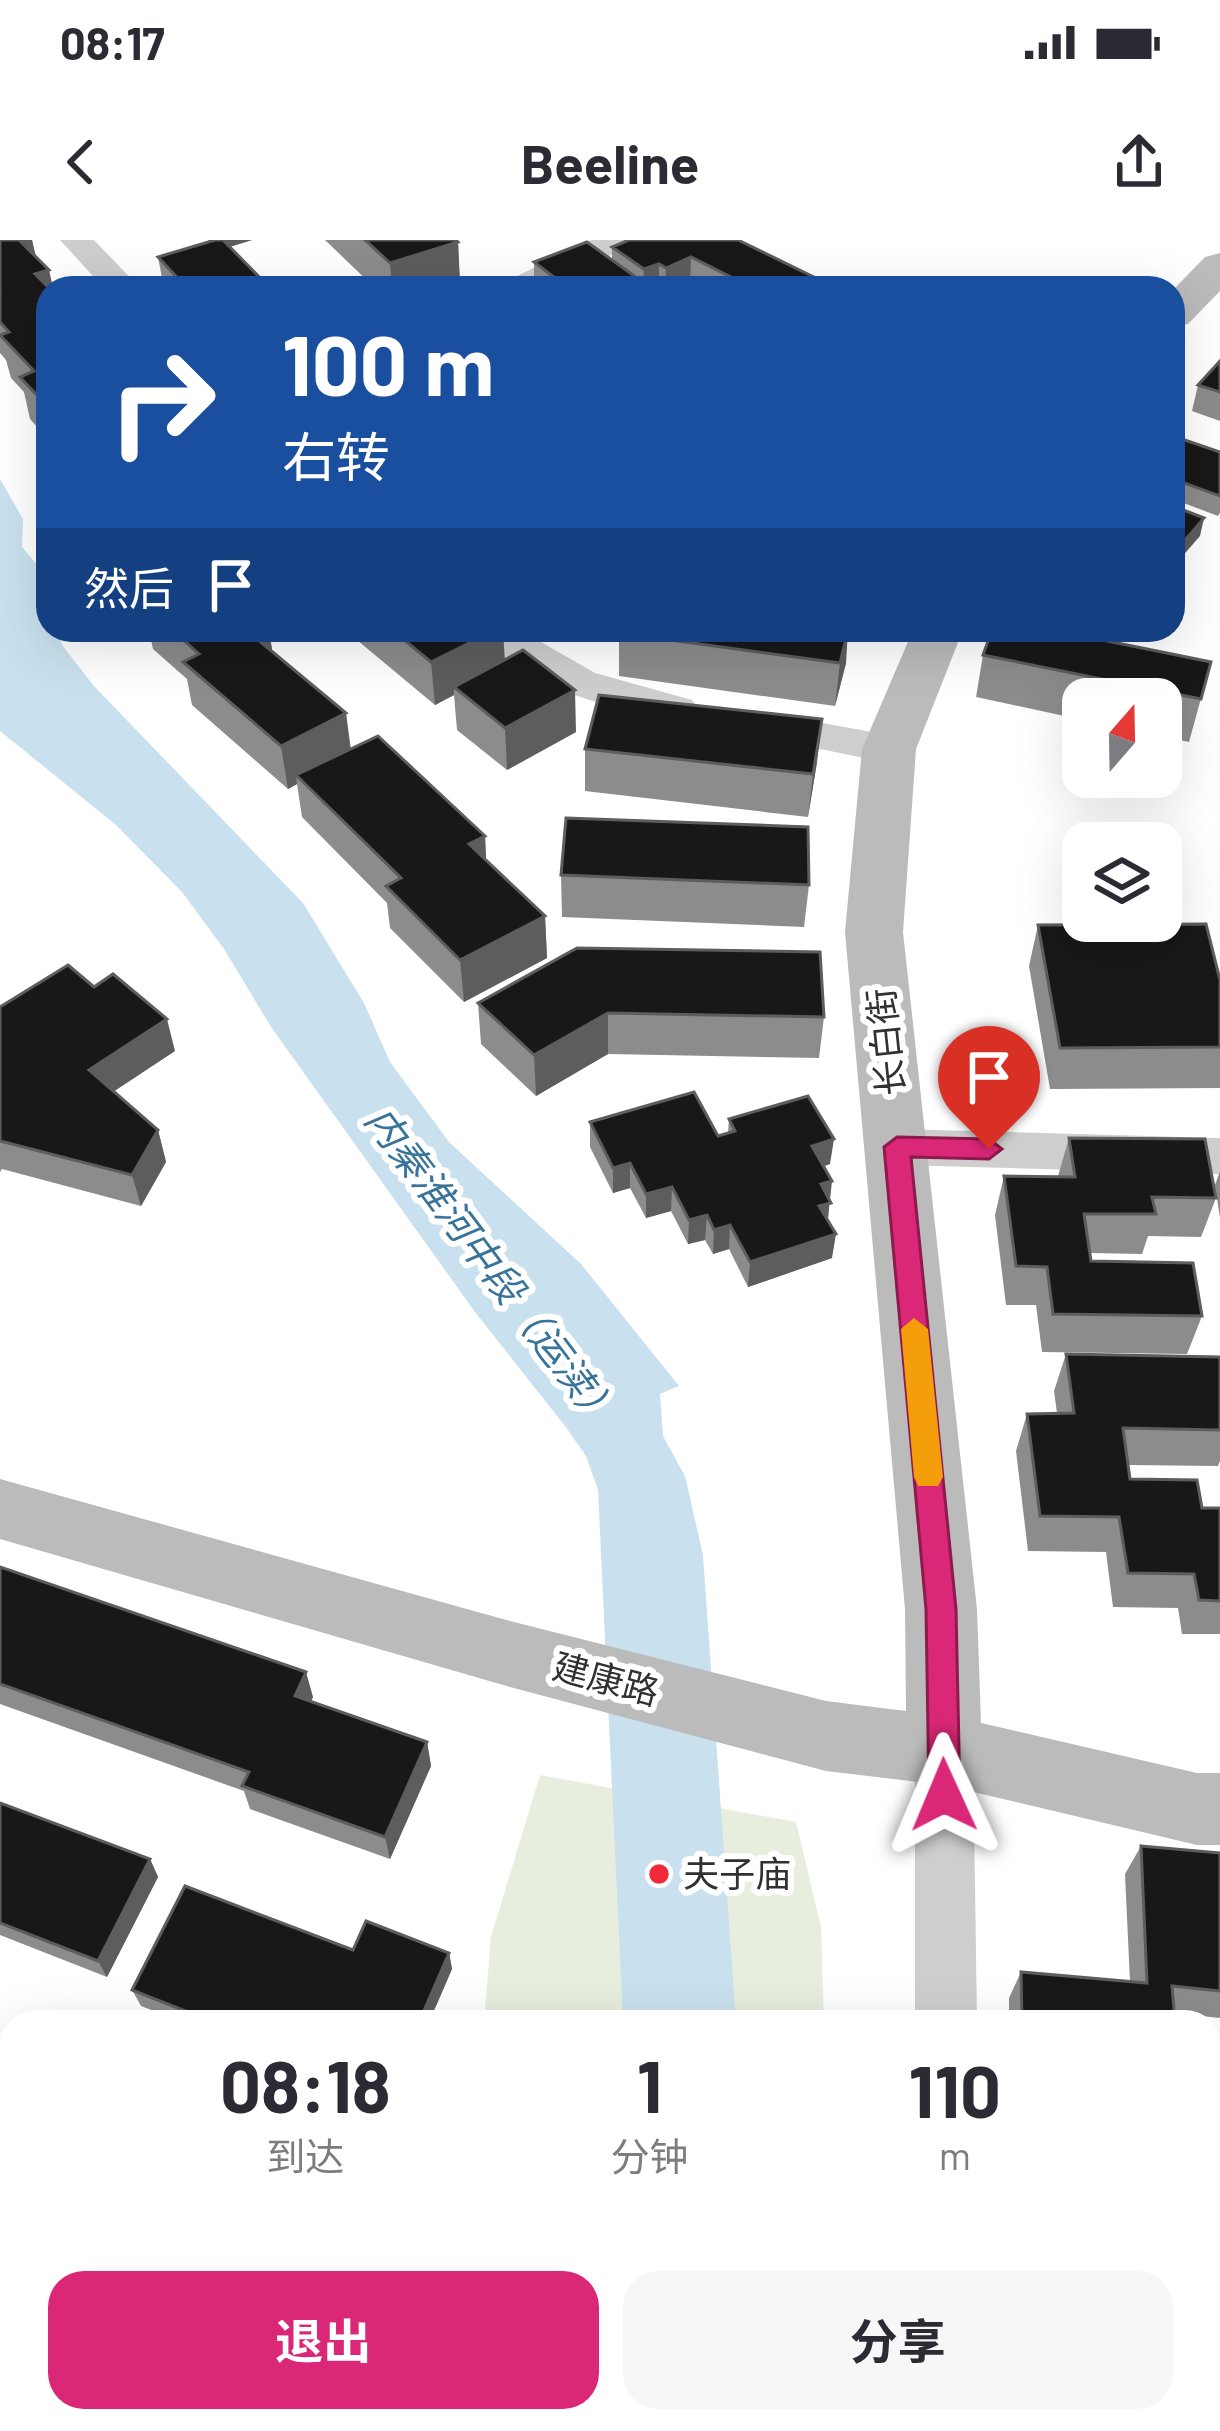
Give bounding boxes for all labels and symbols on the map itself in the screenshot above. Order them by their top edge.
north arrow [1062,678,1182,798]
street label: 长白街 [857,986,912,1098]
pin [938,1026,1040,1149]
water label: 内秦淮河中段（运渎） [357,1096,629,1436]
street label: 建康路 [549,1643,664,1712]
position arrow [881,1732,1007,1858]
place label: 夫子庙 [683,1851,791,1894]
marker: 夫子庙 [646,1861,672,1887]

